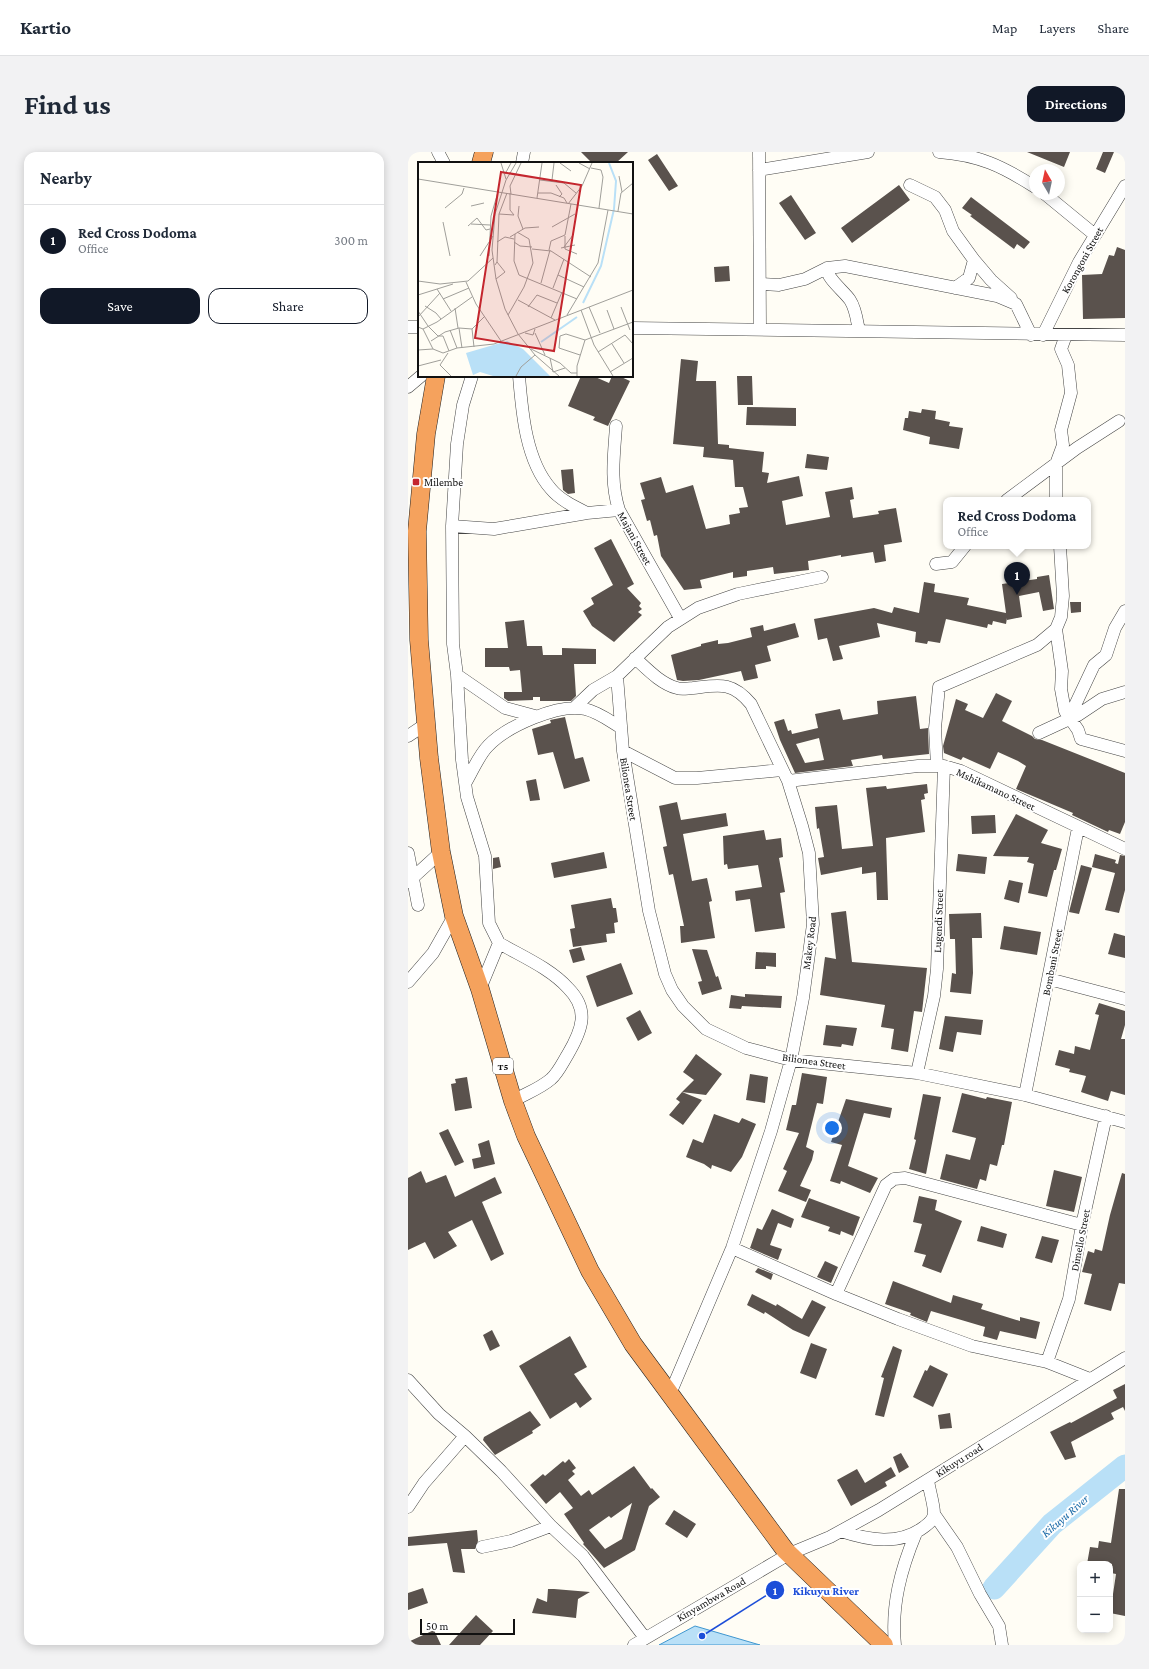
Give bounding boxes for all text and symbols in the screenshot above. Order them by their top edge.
text: Kartio [20,17,71,38]
text: Map [992,20,1017,36]
text: Layers [1039,20,1076,36]
text: Share [1098,20,1129,36]
button: Directions [1027,86,1125,122]
text: Find us [24,89,111,120]
inset map [418,162,633,377]
north arrow [1029,164,1065,200]
text: Nearby [40,169,92,188]
street label: Korongoni Street [1059,224,1106,296]
text: Red Cross Dodoma [78,225,197,241]
text: 1 [51,233,55,248]
text: 300 m [334,233,368,248]
text: Office [78,241,109,256]
button: Save [40,288,200,324]
button: Share [208,288,368,324]
place label: Milembe [424,476,463,488]
marker: Milembe [411,477,421,487]
popup [943,497,1091,549]
text: Red Cross Dodoma [958,508,1076,524]
street label: Majani Street [615,509,655,567]
text: Office [958,524,988,539]
pin: 1 [1004,562,1030,595]
street label: Bilionea Street [618,757,640,822]
street label: Mshikamano Street [955,765,1038,813]
street label: Lugendi Street [931,889,946,953]
street label: Makey Road [800,915,819,970]
street label: Bombani Street [1040,927,1064,996]
street label: Bilionea Street [782,1051,847,1071]
road number: T5 [493,1058,513,1074]
your location [822,1118,842,1138]
street label: Dimello Street [1068,1208,1092,1272]
street label: Kikuyu road [933,1441,985,1480]
water label: Kikuyu River [1039,1491,1092,1540]
map controls [1077,1561,1113,1633]
button: + [1077,1561,1113,1597]
street label: Kinyambwa Road [675,1574,748,1624]
callout: Kikuyu River [765,1578,867,1602]
text: 1 [773,1584,778,1598]
text: Kikuyu River [793,1584,859,1598]
button: − [1077,1597,1113,1633]
scale bar [420,1617,515,1636]
text: 50 m [426,1620,448,1632]

